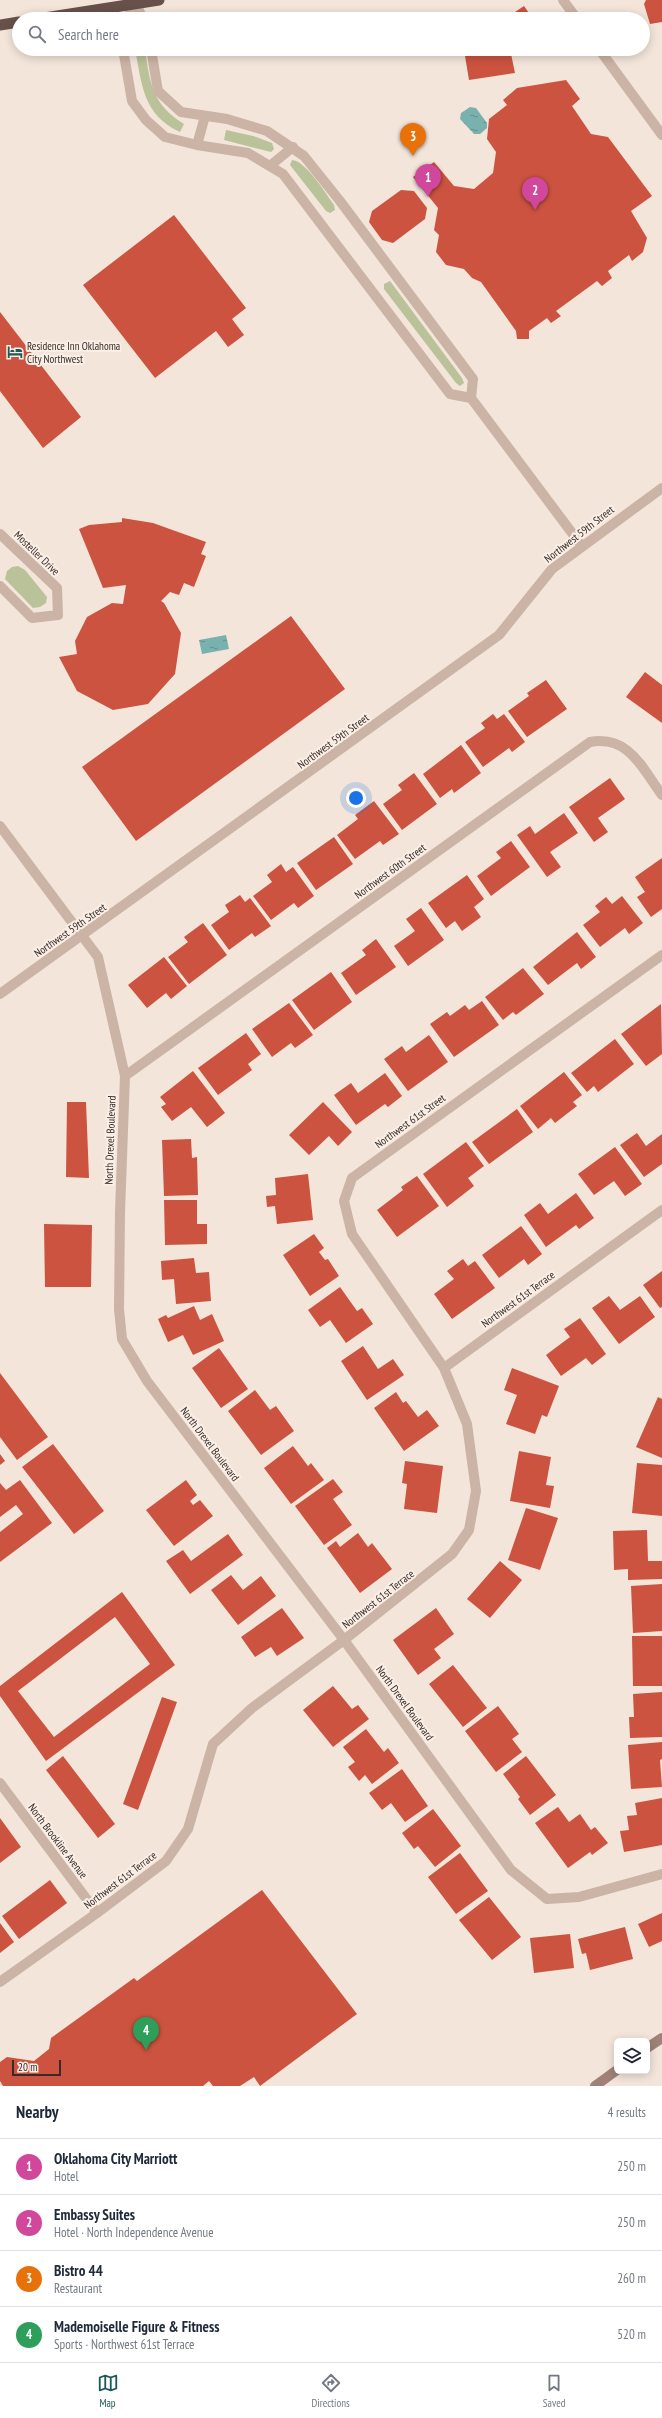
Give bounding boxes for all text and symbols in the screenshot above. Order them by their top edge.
search box [12,12,650,56]
icon: search [26,23,48,45]
text: Search here [58,25,119,44]
pin: 3 [400,123,426,156]
pin: 1 [415,164,441,197]
pin: 2 [522,177,548,210]
place label: Residence Inn Oklahoma City Northwest [27,339,120,366]
hotel icon: Residence Inn Oklahoma City Northwest [6,343,24,361]
street label: Northwest 59th Street [541,502,617,566]
street label: Mosteller Drive [11,528,63,578]
street label: Northwest 59th Street [295,710,371,772]
your location [346,788,366,808]
street label: Northwest 60th Street [352,840,428,902]
street label: Northwest 59th Street [31,900,109,960]
street label: Northwest 61st Street [372,1091,448,1151]
street label: North Drexel Boulevard [101,1095,119,1185]
street label: Northwest 61st Terrace [478,1267,558,1330]
street label: North Drexel Boulevard [178,1404,243,1484]
street label: Northwest 61st Terrace [339,1566,417,1631]
street label: North Drexel Boulevard [373,1663,437,1743]
street label: North Brookline Avenue [25,1801,91,1882]
street label: Northwest 61st Terrace [81,1848,160,1912]
pin: 4 [133,2017,159,2050]
map controls [614,2038,650,2074]
button: layers [614,2038,650,2074]
scale bar [12,2058,61,2077]
text: 20 m [18,2060,37,2074]
text: Nearby [16,2101,59,2123]
text: 4 results [607,2104,646,2121]
text: Oklahoma City Marriott [54,2149,177,2168]
text: 1 [26,2158,32,2175]
text: 250 m [617,2158,646,2175]
text: Hotel [54,2168,78,2185]
text: Embassy Suites [54,2205,135,2224]
text: 2 [26,2214,32,2231]
text: 250 m [617,2214,646,2231]
text: Hotel · North Independence Avenue [54,2224,214,2241]
text: Bistro 44 [54,2261,103,2280]
text: 3 [26,2270,32,2287]
text: 260 m [617,2270,646,2287]
text: Restaurant [54,2280,102,2297]
text: Mademoiselle Figure & Fitness [54,2317,219,2336]
text: 4 [26,2326,32,2343]
text: 520 m [617,2326,646,2343]
text: Sports · Northwest 61st Terrace [54,2336,194,2353]
tab: Map [97,2372,119,2410]
tab: Directions [312,2372,350,2410]
tab: Saved [543,2372,565,2410]

